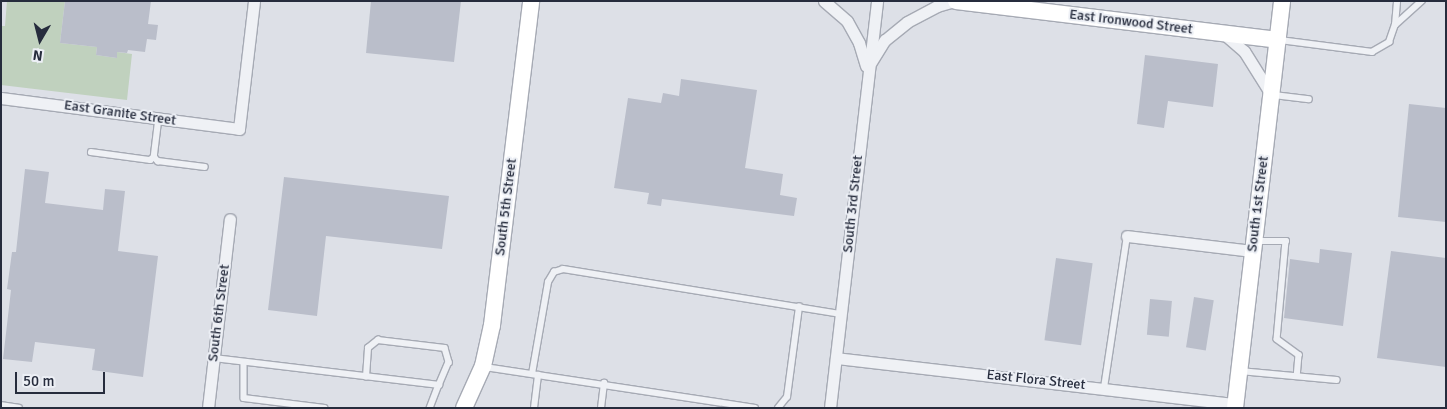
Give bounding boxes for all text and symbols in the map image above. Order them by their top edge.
street label: East Ironwood Street [1068,6,1194,38]
north arrow [15,15,65,65]
text: N [32,46,44,64]
street label: East Granite Street [63,97,177,129]
street label: South 3rd Street [840,154,866,254]
street label: South 1st Street [1244,155,1272,253]
street label: South 5th Street [492,157,520,257]
street label: South 6th Street [205,263,233,363]
scale bar [18,362,108,394]
street label: East Flora Street [986,366,1086,394]
text: 50 m [23,372,54,390]

